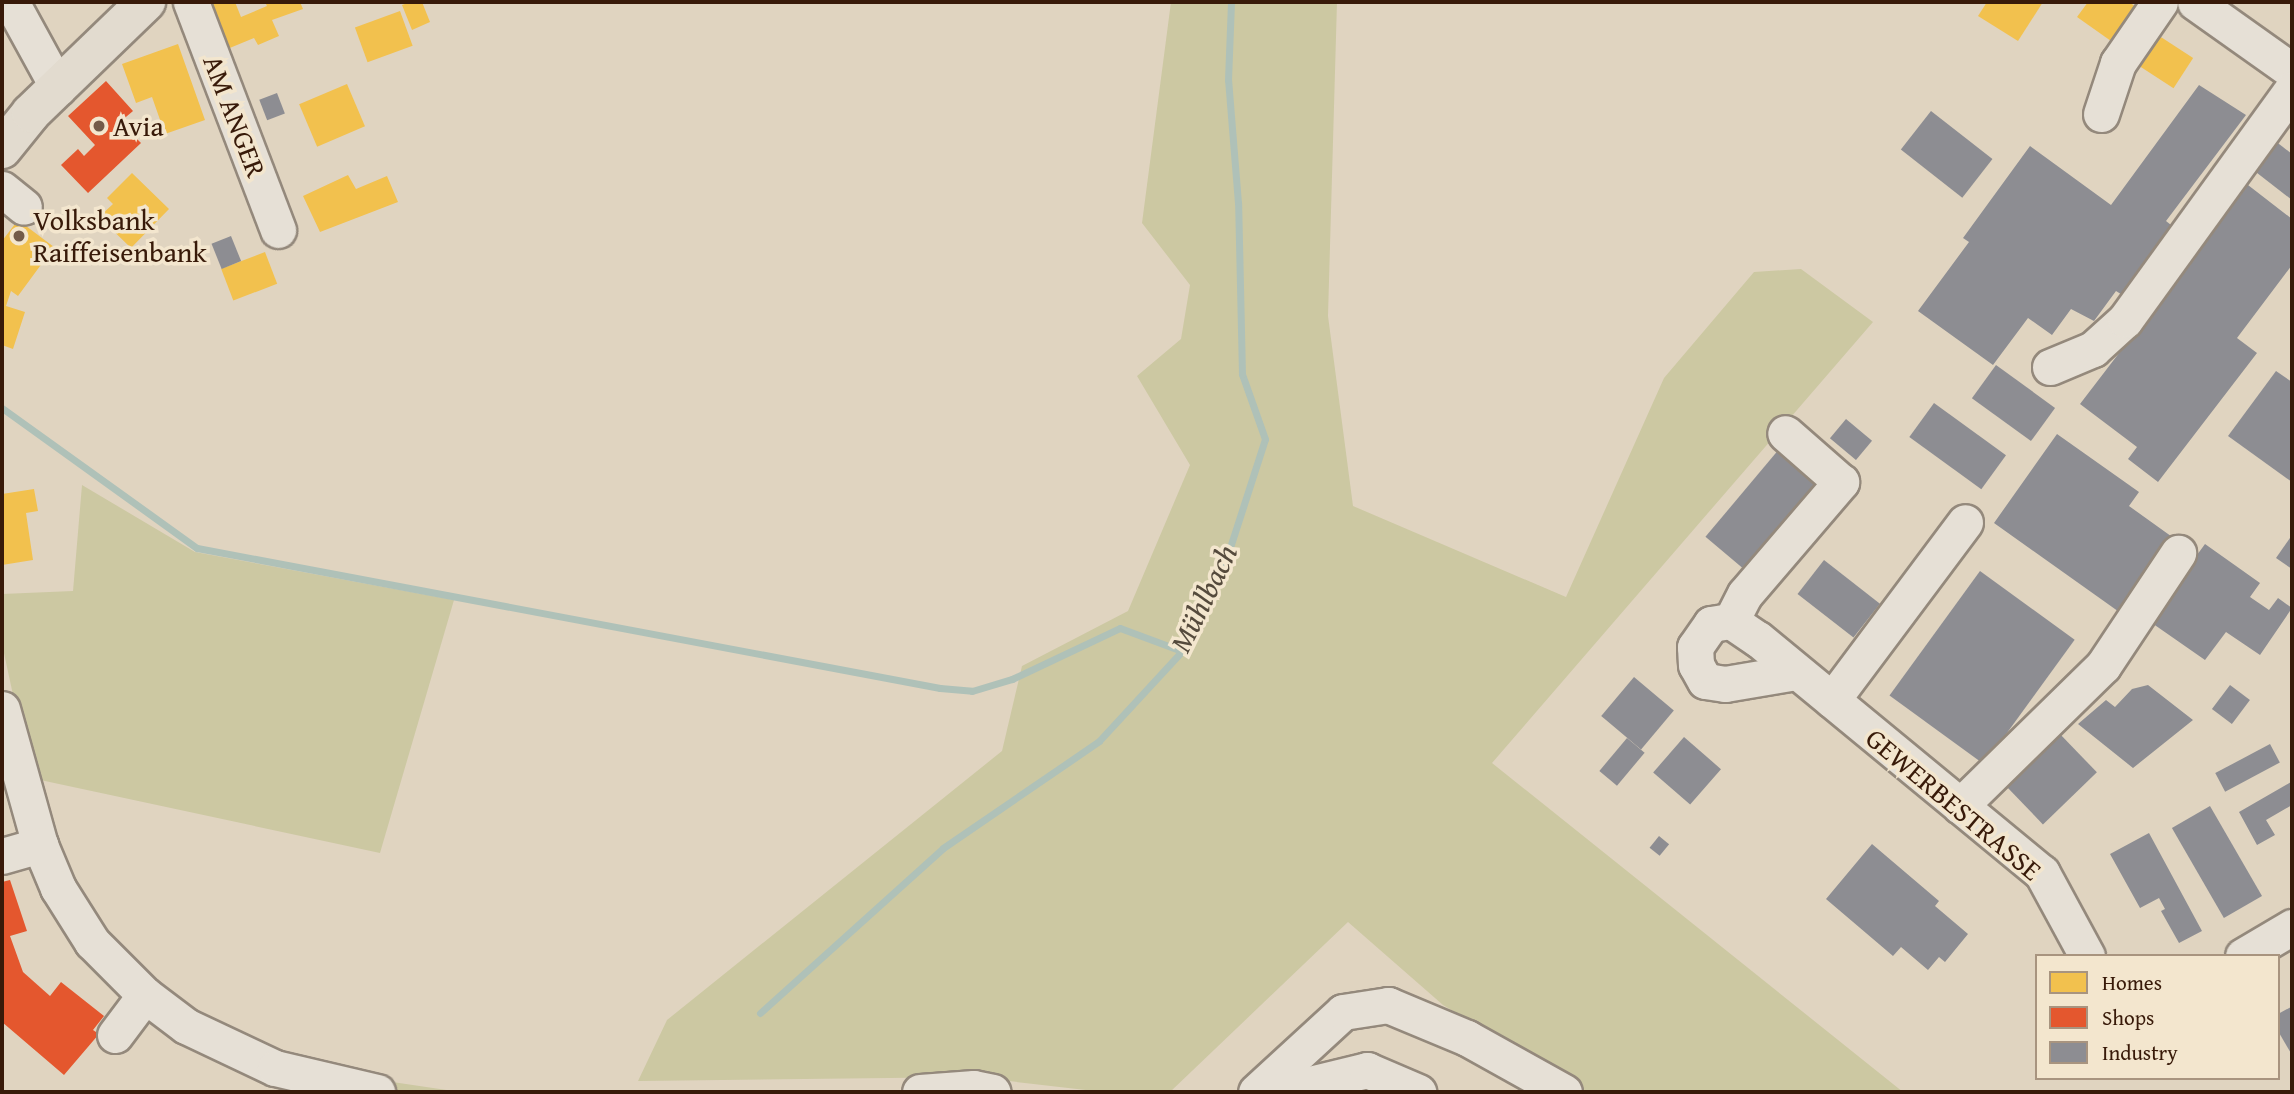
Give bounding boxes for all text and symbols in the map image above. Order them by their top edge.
street label: AM ANGER [196,50,274,182]
place label: Avia [113,109,164,143]
marker: Avia [91,118,107,134]
place label: Volksbank Raiffeisenbank [33,203,207,269]
marker: Volksbank Raiffeisenbank [11,228,27,244]
water label: Mühlbach [1162,538,1244,658]
street label: GEWERBESTRASSE [1859,721,2049,887]
legend [2035,954,2280,1080]
text: Homes [2102,967,2162,998]
text: Shops [2102,1002,2154,1033]
text: Industry [2102,1037,2178,1068]

